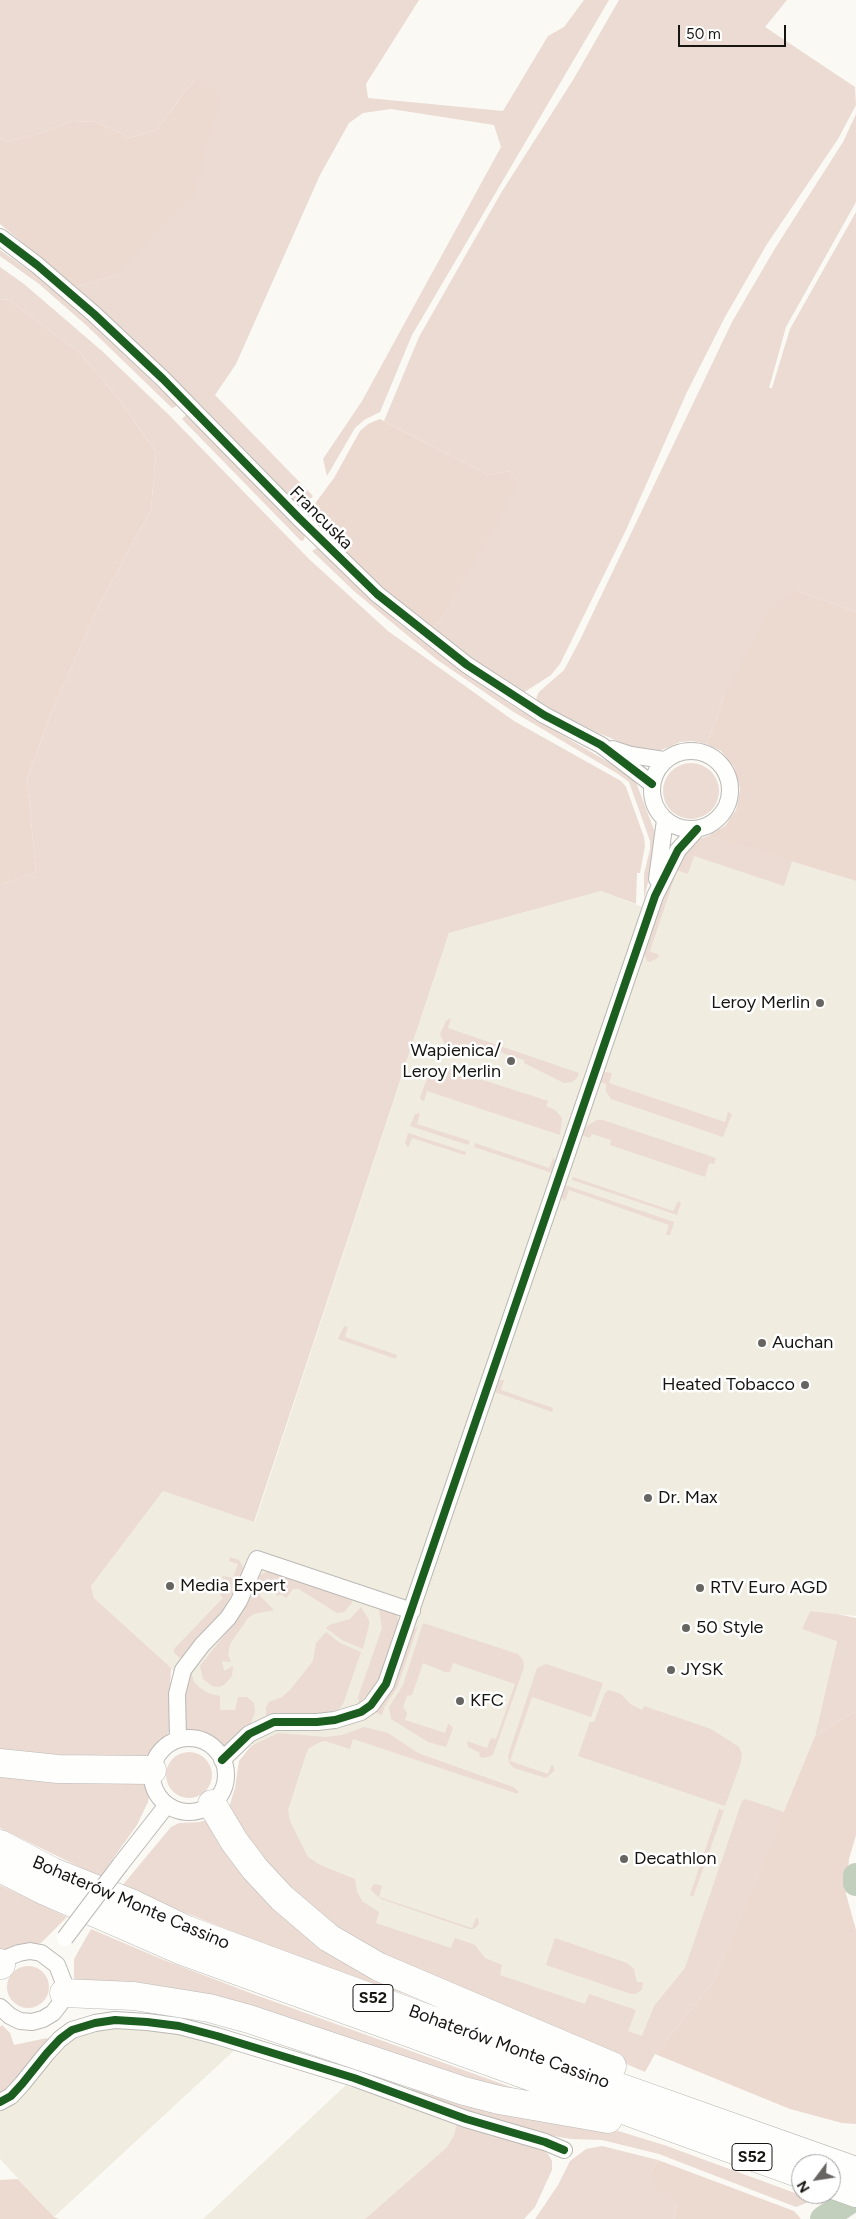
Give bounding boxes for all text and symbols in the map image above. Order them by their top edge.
scale bar [681,15,788,47]
text: 50 m [686,25,721,43]
street label: Francuska [285,482,357,554]
place label: Leroy Merlin [711,992,810,1014]
marker: Leroy Merlin [814,997,826,1009]
place label: Wapienica/ Leroy Merlin [402,1040,501,1082]
marker: Wapienica/ Leroy Merlin [505,1055,517,1067]
place label: Auchan [772,1332,833,1354]
marker: Auchan [756,1337,768,1349]
place label: Heated Tobacco [662,1374,795,1396]
marker: Heated Tobacco [799,1379,811,1391]
place label: Dr. Max [658,1487,718,1509]
marker: Dr. Max [642,1492,654,1504]
place label: Media Expert [180,1575,286,1597]
place label: RTV Euro AGD [710,1577,828,1599]
marker: Media Expert [164,1580,176,1592]
marker: RTV Euro AGD [694,1582,706,1594]
place label: 50 Style [696,1617,763,1639]
marker: 50 Style [680,1622,692,1634]
place label: JYSK [681,1659,723,1681]
marker: JYSK [665,1664,677,1676]
place label: KFC [470,1690,504,1712]
marker: KFC [454,1695,466,1707]
place label: Decathlon [634,1848,716,1870]
street label: Bohaterów Monte Cassino [29,1852,233,1954]
marker: Decathlon [618,1853,630,1865]
road number: S52 [353,1985,393,2012]
street label: Bohaterów Monte Cassino [405,2001,613,2093]
road number: S52 [732,2144,772,2170]
north arrow [791,2154,841,2204]
text: N [794,2177,814,2195]

